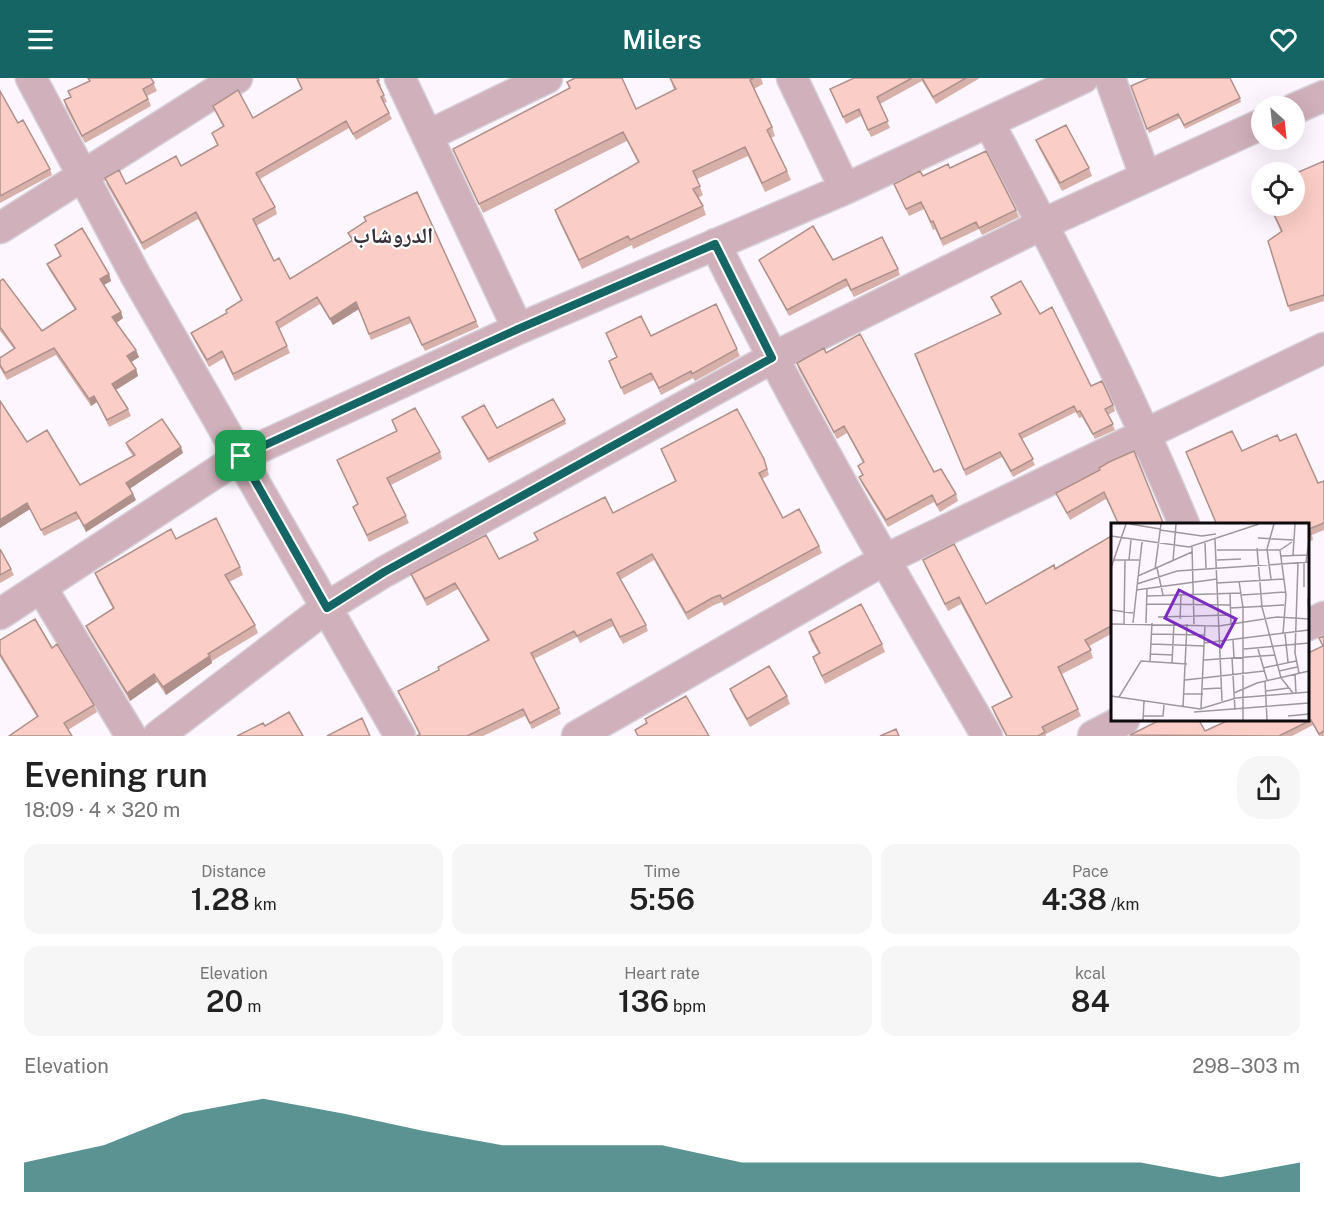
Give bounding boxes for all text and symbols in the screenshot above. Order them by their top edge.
icon: menu [24,23,57,56]
text: Milers [622,23,702,55]
icon: heart [1267,23,1300,56]
north arrow [1251,96,1305,150]
map controls [1251,96,1305,216]
button: locate [1251,162,1305,216]
district label: الدروشاب [353,222,433,249]
pin [215,430,266,481]
icon: arrive [224,439,257,472]
inset map [1111,523,1309,721]
text: Evening run [24,756,207,794]
button: share [1237,756,1300,819]
text: 18:09 · 4 × 320 m [24,798,180,822]
text: Distance [201,862,266,881]
text: Time [644,862,680,881]
text: Pace [1072,862,1109,881]
text: 1.28 [191,881,250,917]
text: 5:56 [629,881,695,917]
text: 4:38 [1041,881,1107,917]
text: km [250,895,277,914]
text: /km [1107,895,1139,914]
text: Elevation [200,964,268,983]
text: Heart rate [624,964,700,983]
text: kcal [1075,964,1106,983]
text: 20 [206,983,244,1019]
text: 136 [618,983,669,1019]
text: 84 [1071,983,1110,1019]
text: m [244,997,261,1016]
text: bpm [669,997,706,1016]
text: Elevation [24,1054,109,1078]
text: 298–303 m [1192,1054,1300,1078]

